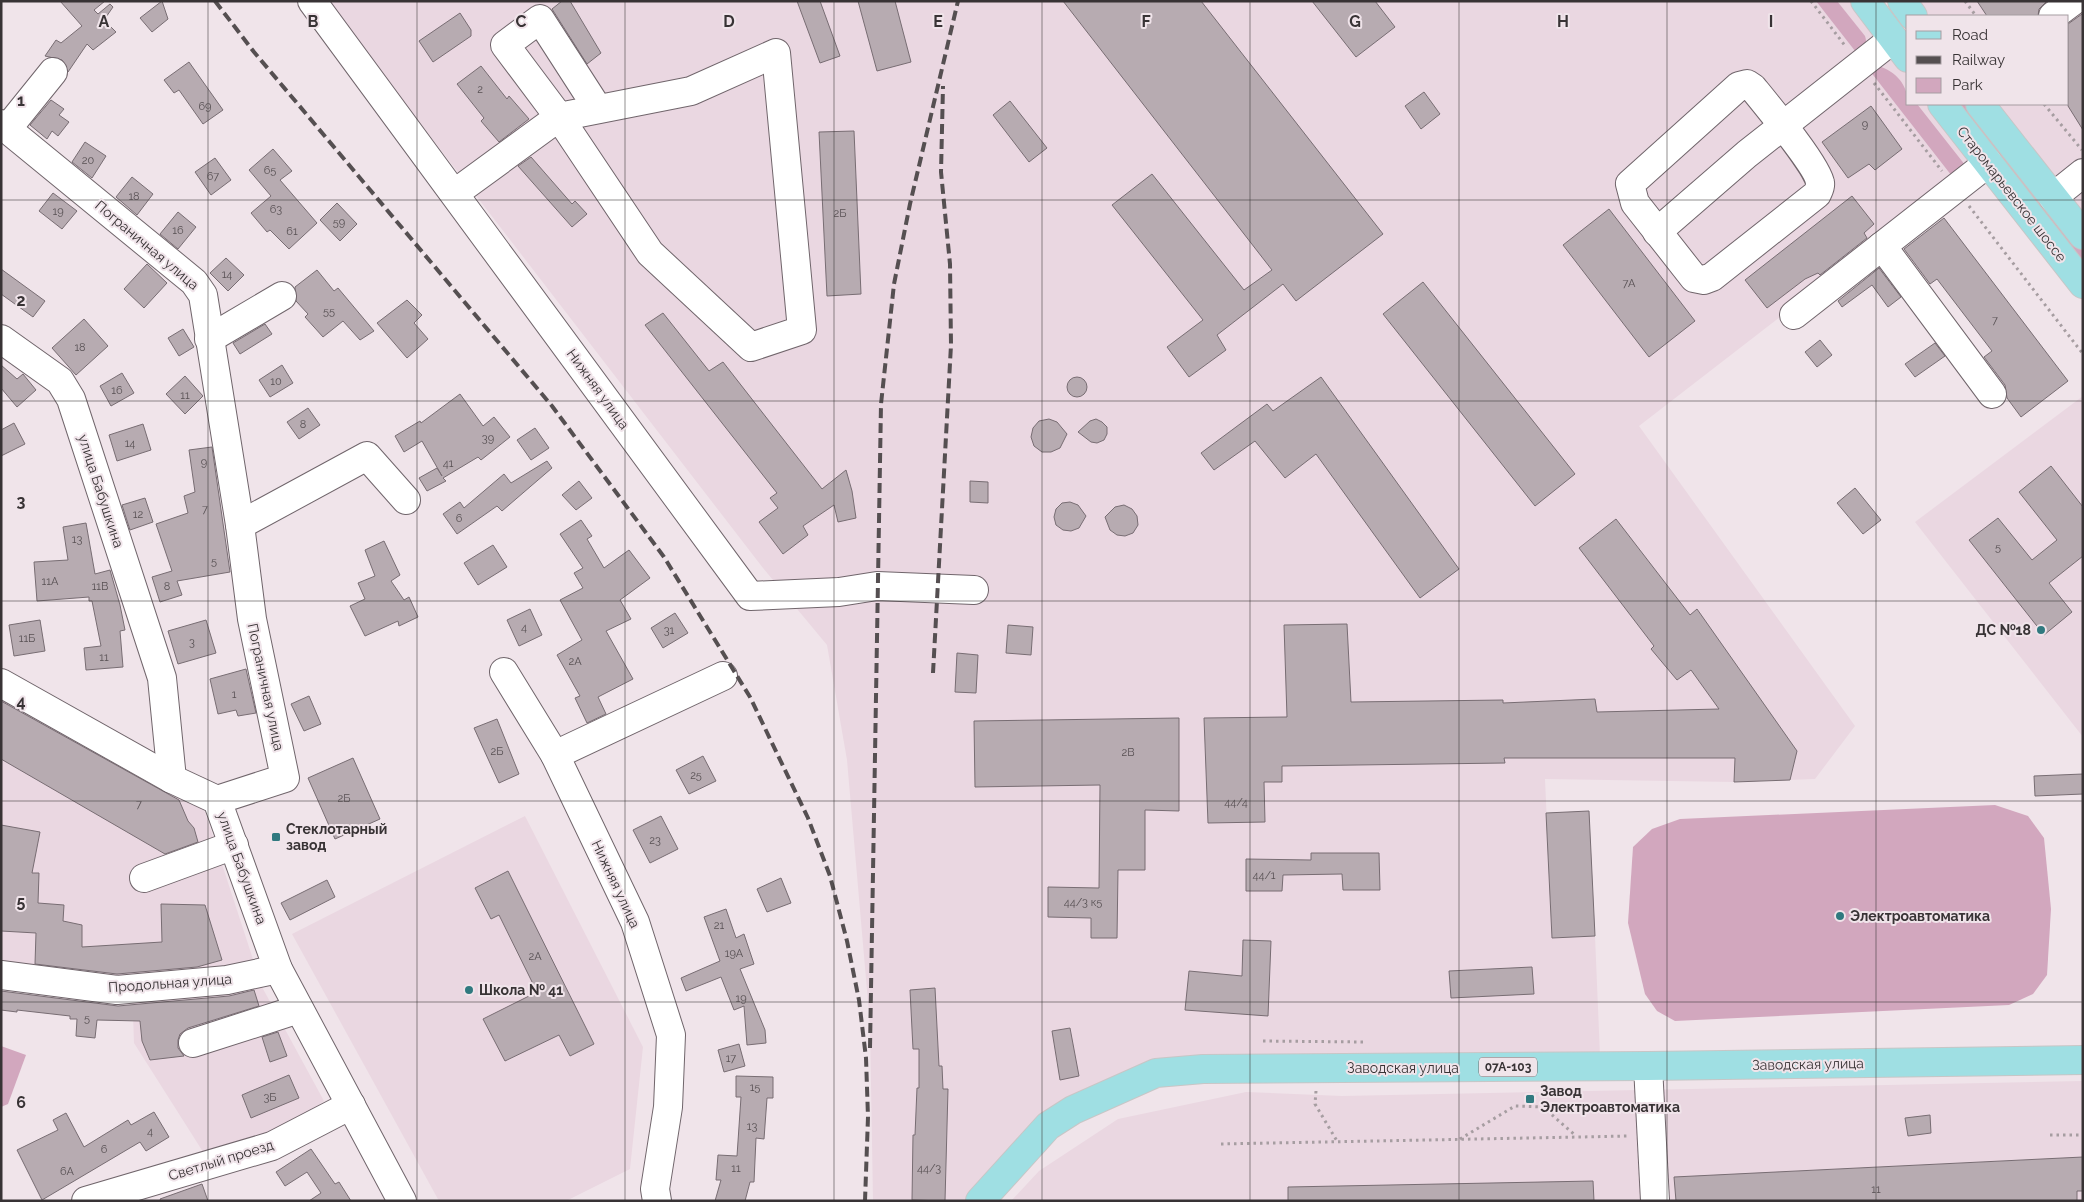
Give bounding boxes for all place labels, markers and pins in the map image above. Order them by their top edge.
place label: ДС №18 [1975,622,2031,638]
marker: ДС №18 [2035,624,2047,636]
place label: Стеклотарный завод [286,821,387,853]
marker: Стеклотарный завод [270,831,282,843]
place label: Электроавтоматика [1850,908,1990,924]
marker: Электроавтоматика [1834,910,1846,922]
place label: Школа № 41 [479,982,563,998]
marker: Школа № 41 [463,984,475,996]
place label: Завод Электроавтоматика [1540,1083,1680,1115]
marker: Завод Электроавтоматика [1524,1093,1536,1105]

